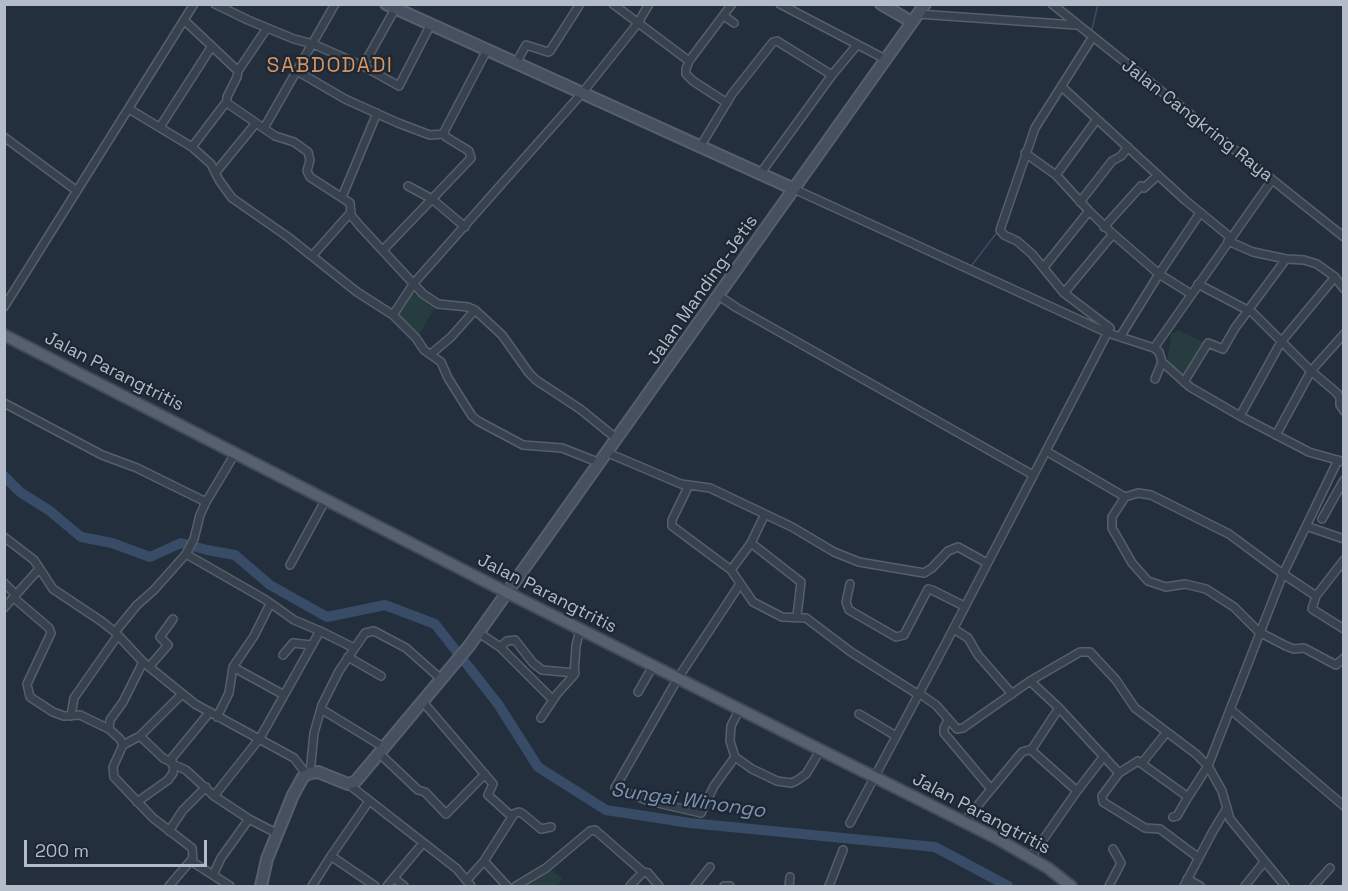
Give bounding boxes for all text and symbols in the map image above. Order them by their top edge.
district label: SABDODADI [267,53,393,79]
street label: Jalan Cangkring Raya [1117,55,1277,187]
street label: Jalan Manding-Jetis [643,211,763,369]
street label: Jalan Parangtritis [41,328,187,416]
street label: Jalan Parangtritis [474,550,620,638]
street label: Jalan Parangtritis [908,769,1054,859]
water label: Sungai Winongo [609,778,767,824]
scale bar [27,828,210,866]
text: 200 m [35,839,89,862]

